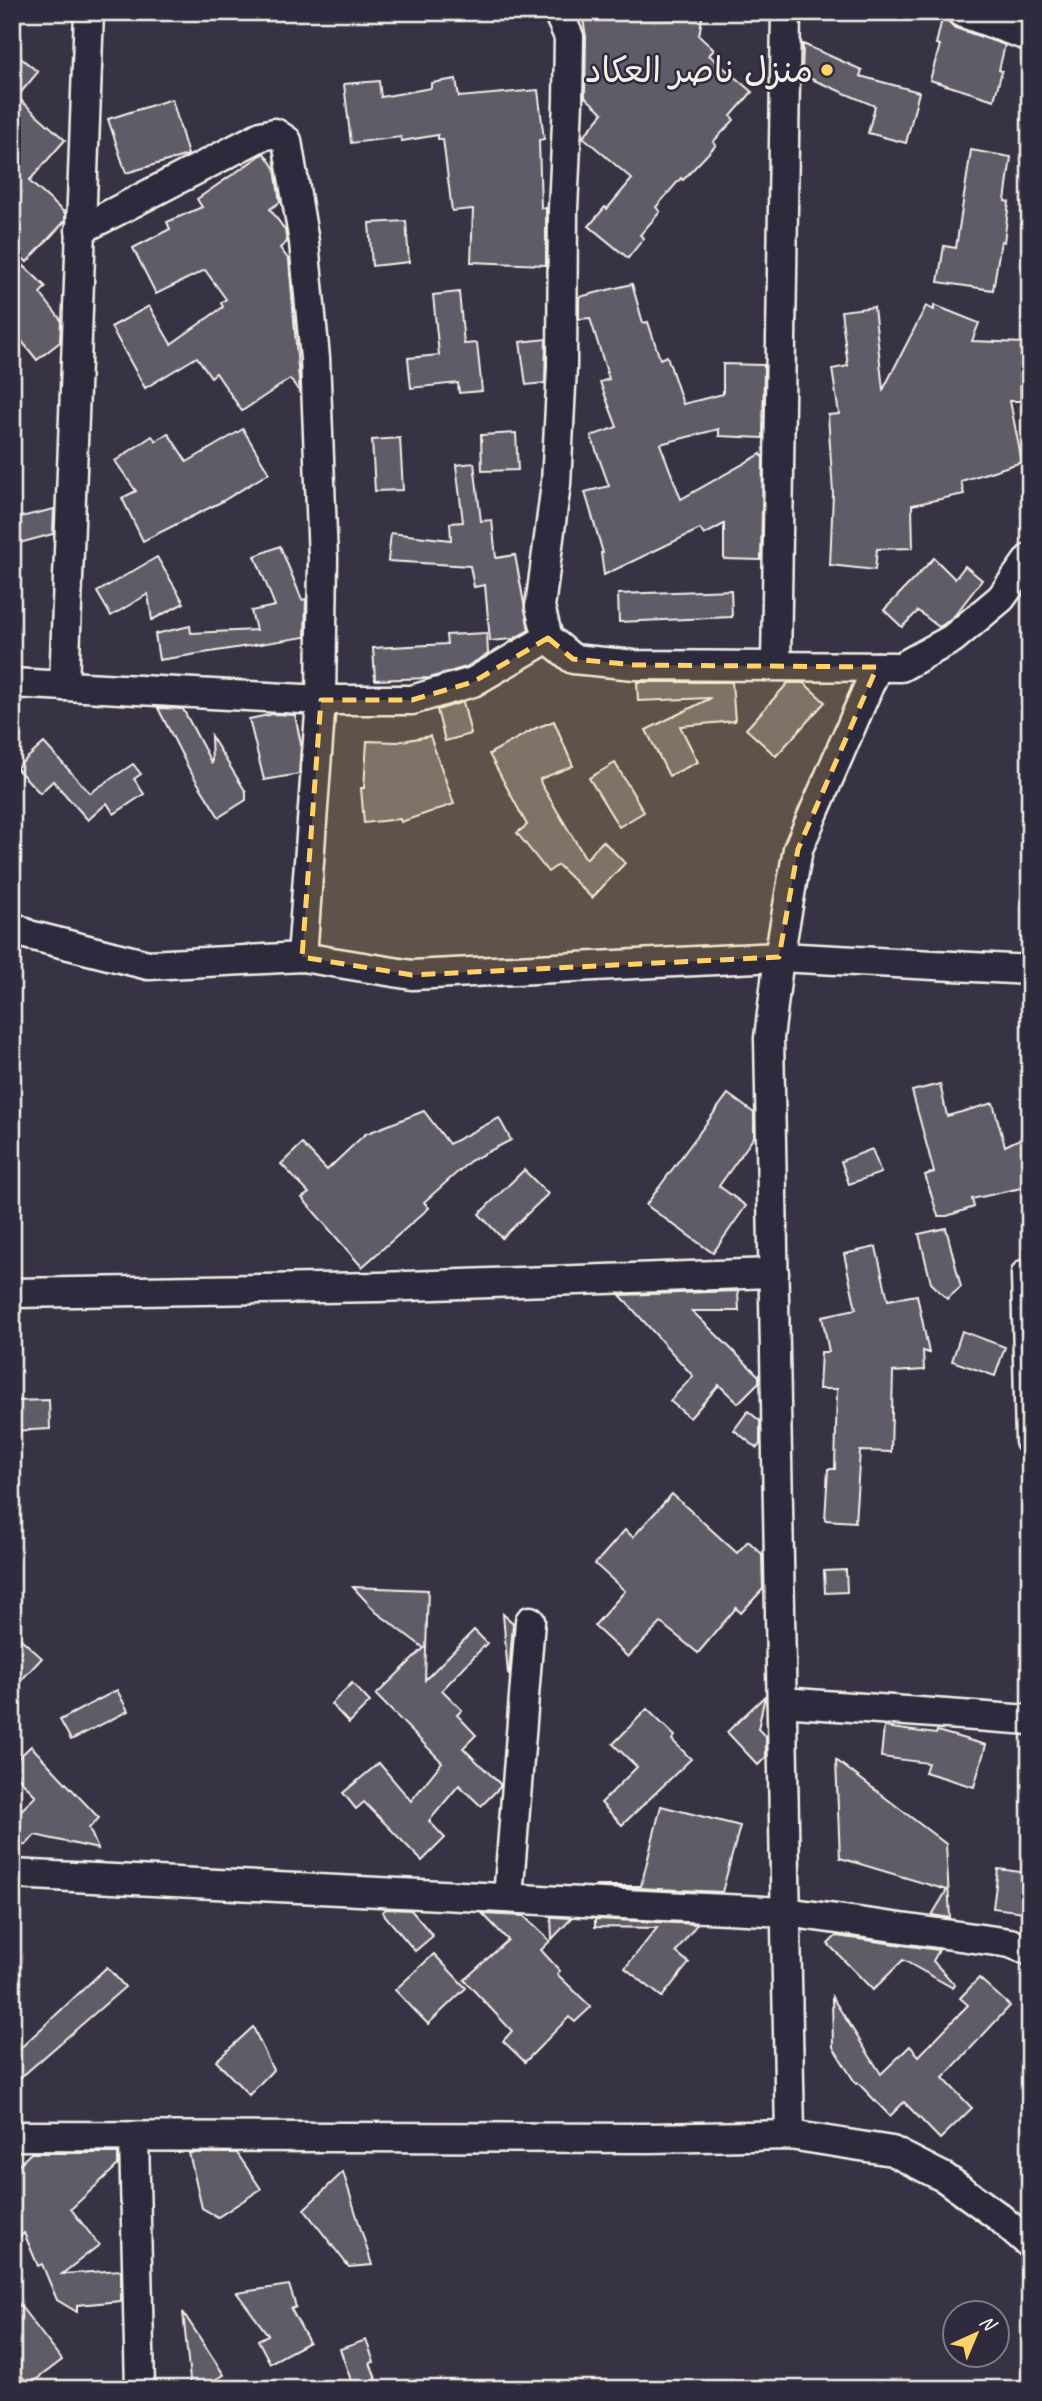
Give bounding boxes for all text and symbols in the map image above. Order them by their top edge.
place label: منزل ناصر العكاد [585,48,813,93]
marker: منزل ناصر العكاد [819,62,835,78]
north arrow [940,2300,1010,2370]
text: N [975,2310,1002,2337]

